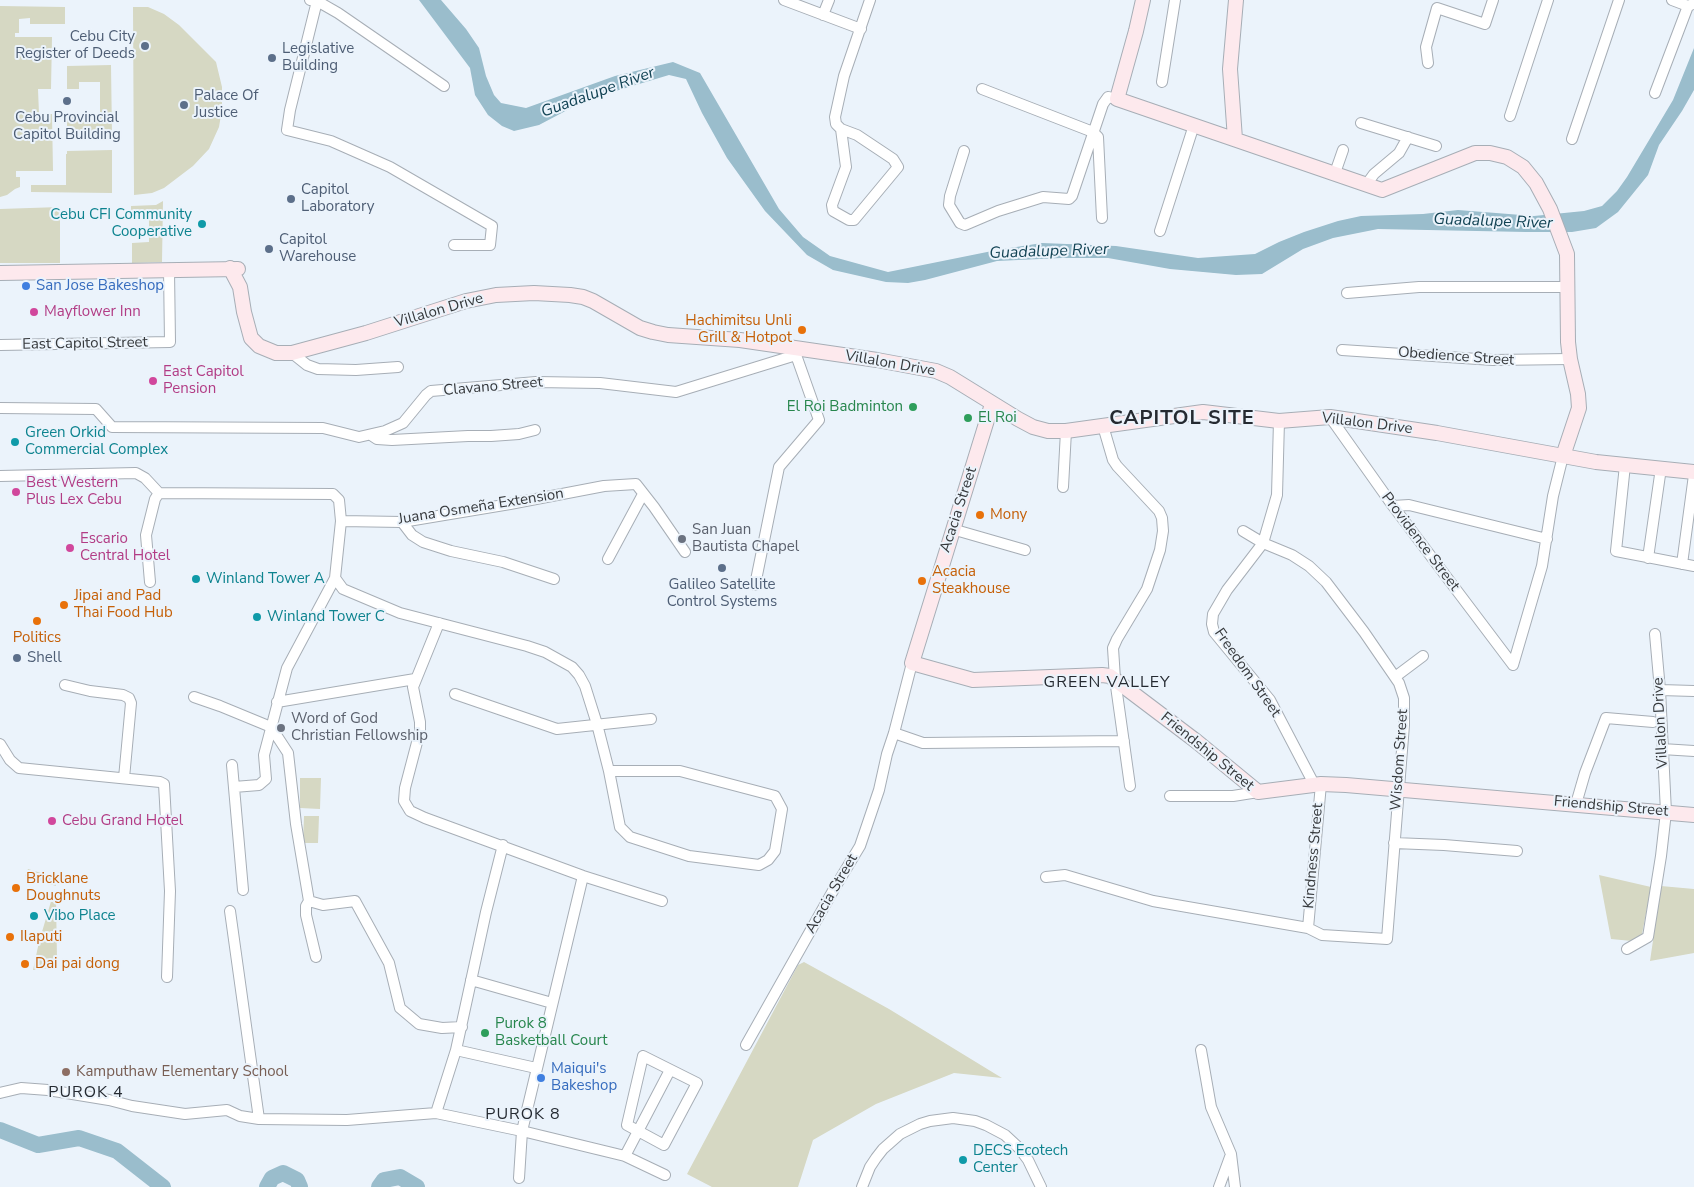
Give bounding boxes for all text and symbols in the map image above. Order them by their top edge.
place label: Cebu City Register of Deeds [15,28,135,63]
marker: Cebu City Register of Deeds [139,40,151,52]
place label: Legislative Building [282,40,354,75]
marker: Legislative Building [266,52,278,64]
water label: Guadalupe River [539,64,657,122]
place label: Palace Of Justice [194,87,259,122]
marker: Cebu Provincial Capitol Building [61,95,73,107]
marker: Palace Of Justice [178,99,190,111]
place label: Cebu Provincial Capitol Building [13,109,121,144]
place label: Capitol Laboratory [301,181,374,216]
marker: Capitol Laboratory [285,193,297,205]
place label: Cebu CFI Community Cooperative [50,206,192,241]
water label: Guadalupe River [1433,210,1553,234]
marker: Cebu CFI Community Cooperative [196,218,208,230]
place label: Capitol Warehouse [279,231,356,266]
water label: Guadalupe River [989,240,1109,264]
marker: Capitol Warehouse [263,243,275,255]
place label: San Jose Bakeshop [36,277,164,295]
marker: San Jose Bakeshop [20,280,32,292]
street label: Villalon Drive [393,290,485,332]
place label: Mayflower Inn [44,303,141,321]
marker: Mayflower Inn [28,306,40,318]
place label: Hachimitsu Unli Grill & Hotpot [685,312,792,347]
marker: Hachimitsu Unli Grill & Hotpot [796,324,808,336]
street label: East Capitol Street [22,334,148,354]
street label: Obedience Street [1397,344,1515,370]
street label: Villalon Drive [843,347,937,381]
place label: East Capitol Pension [163,363,244,398]
street label: Clavano Street [443,374,543,400]
marker: East Capitol Pension [147,375,159,387]
place label: El Roi Badminton [787,398,903,416]
marker: El Roi Badminton [907,401,919,413]
district label: CAPITOL SITE [1108,407,1256,431]
place label: El Roi [978,409,1017,427]
street label: Villalon Drive [1321,410,1413,438]
marker: El Roi [962,412,974,424]
place label: Green Orkid Commercial Complex [25,424,168,459]
marker: Green Orkid Commercial Complex [9,436,21,448]
street label: Acacia Street [937,465,981,555]
place label: Best Western Plus Lex Cebu [26,474,122,509]
street label: Juana Osmeña Extension [397,485,565,529]
marker: Best Western Plus Lex Cebu [10,486,22,498]
street label: Providence Street [1377,489,1463,595]
place label: Mony [990,506,1027,524]
marker: Mony [974,509,986,521]
place label: San Juan Bautista Chapel [692,521,799,556]
place label: Escario Central Hotel [80,530,170,565]
marker: San Juan Bautista Chapel [676,533,688,545]
marker: Escario Central Hotel [64,542,76,554]
marker: Galileo Satellite Control Systems [716,562,728,574]
place label: Acacia Steakhouse [932,563,1010,598]
place label: Winland Tower A [206,570,325,588]
marker: Winland Tower A [190,573,202,585]
marker: Acacia Steakhouse [916,575,928,587]
place label: Galileo Satellite Control Systems [667,576,777,611]
place label: Jipai and Pad Thai Food Hub [74,587,173,622]
marker: Jipai and Pad Thai Food Hub [58,599,70,611]
place label: Winland Tower C [267,608,385,626]
marker: Winland Tower C [251,611,263,623]
marker: Politics [31,615,43,627]
street label: Freedom Street [1210,625,1284,721]
place label: Politics [13,629,61,647]
place label: Shell [27,649,62,667]
marker: Shell [11,652,23,664]
district label: GREEN VALLEY [1042,673,1172,693]
street label: Villalon Drive [1650,677,1672,769]
street label: Friendship Street [1157,709,1257,795]
street label: Wisdom Street [1387,709,1413,811]
place label: Word of God Christian Fellowship [291,710,428,745]
marker: Word of God Christian Fellowship [275,722,287,734]
street label: Friendship Street [1553,793,1669,821]
street label: Kindness Street [1300,803,1328,909]
place label: Cebu Grand Hotel [62,812,183,830]
marker: Cebu Grand Hotel [46,815,58,827]
street label: Acacia Street [802,851,862,937]
place label: Bricklane Doughnuts [26,870,101,905]
marker: Bricklane Doughnuts [10,882,22,894]
place label: Vibo Place [44,907,115,925]
marker: Vibo Place [28,910,40,922]
place label: Ilaputi [20,928,62,946]
marker: Ilaputi [4,931,16,943]
place label: Dai pai dong [35,955,120,973]
marker: Dai pai dong [19,958,31,970]
place label: Purok 8 Basketball Court [495,1015,608,1050]
marker: Purok 8 Basketball Court [479,1027,491,1039]
place label: Maiqui's Bakeshop [551,1060,617,1095]
place label: Kamputhaw Elementary School [76,1063,288,1081]
marker: Kamputhaw Elementary School [60,1066,72,1078]
marker: Maiqui's Bakeshop [535,1072,547,1084]
district label: PUROK 4 [47,1083,125,1103]
district label: PUROK 8 [484,1105,562,1125]
place label: DECS Ecotech Center [973,1142,1068,1177]
marker: DECS Ecotech Center [957,1154,969,1166]

